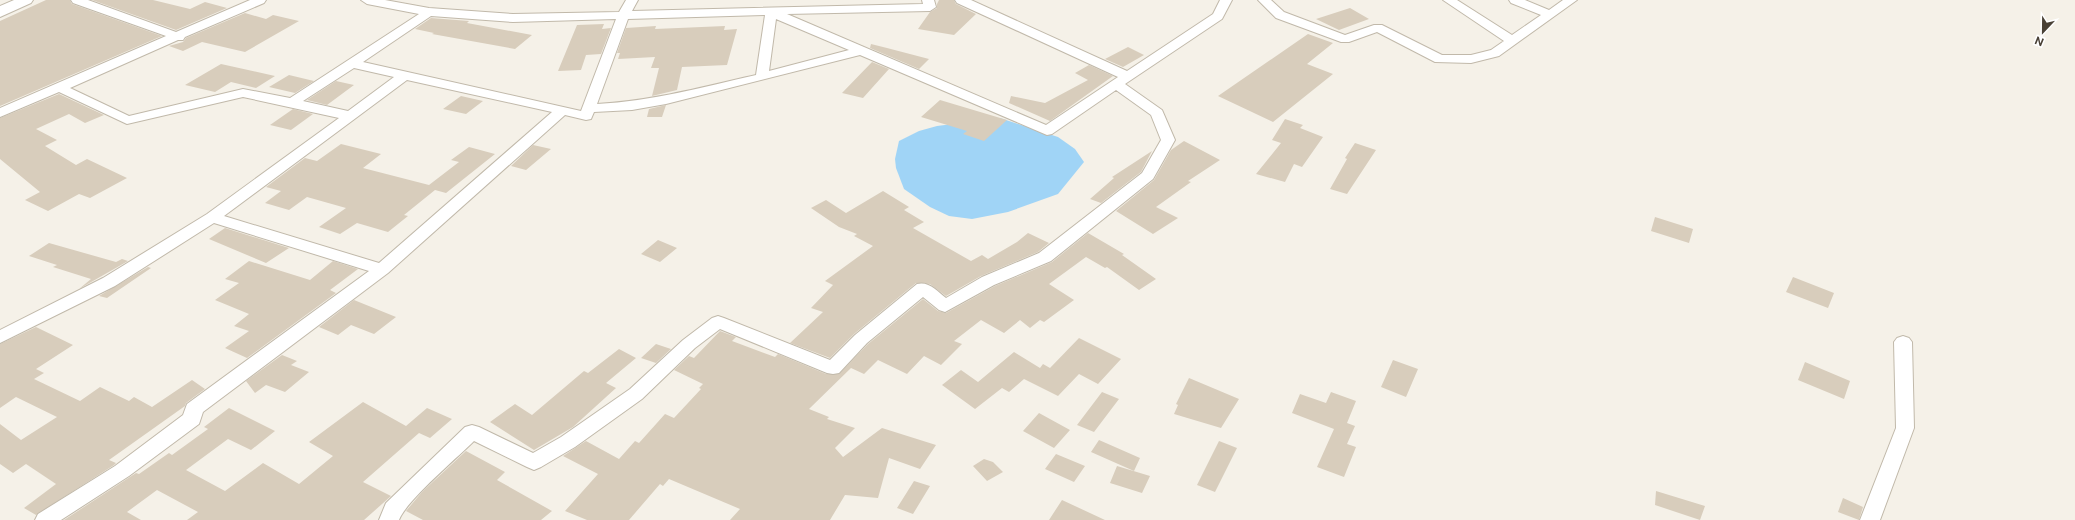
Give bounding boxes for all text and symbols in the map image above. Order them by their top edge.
north arrow [2023,12,2063,52]
text: N [2033,34,2045,48]

